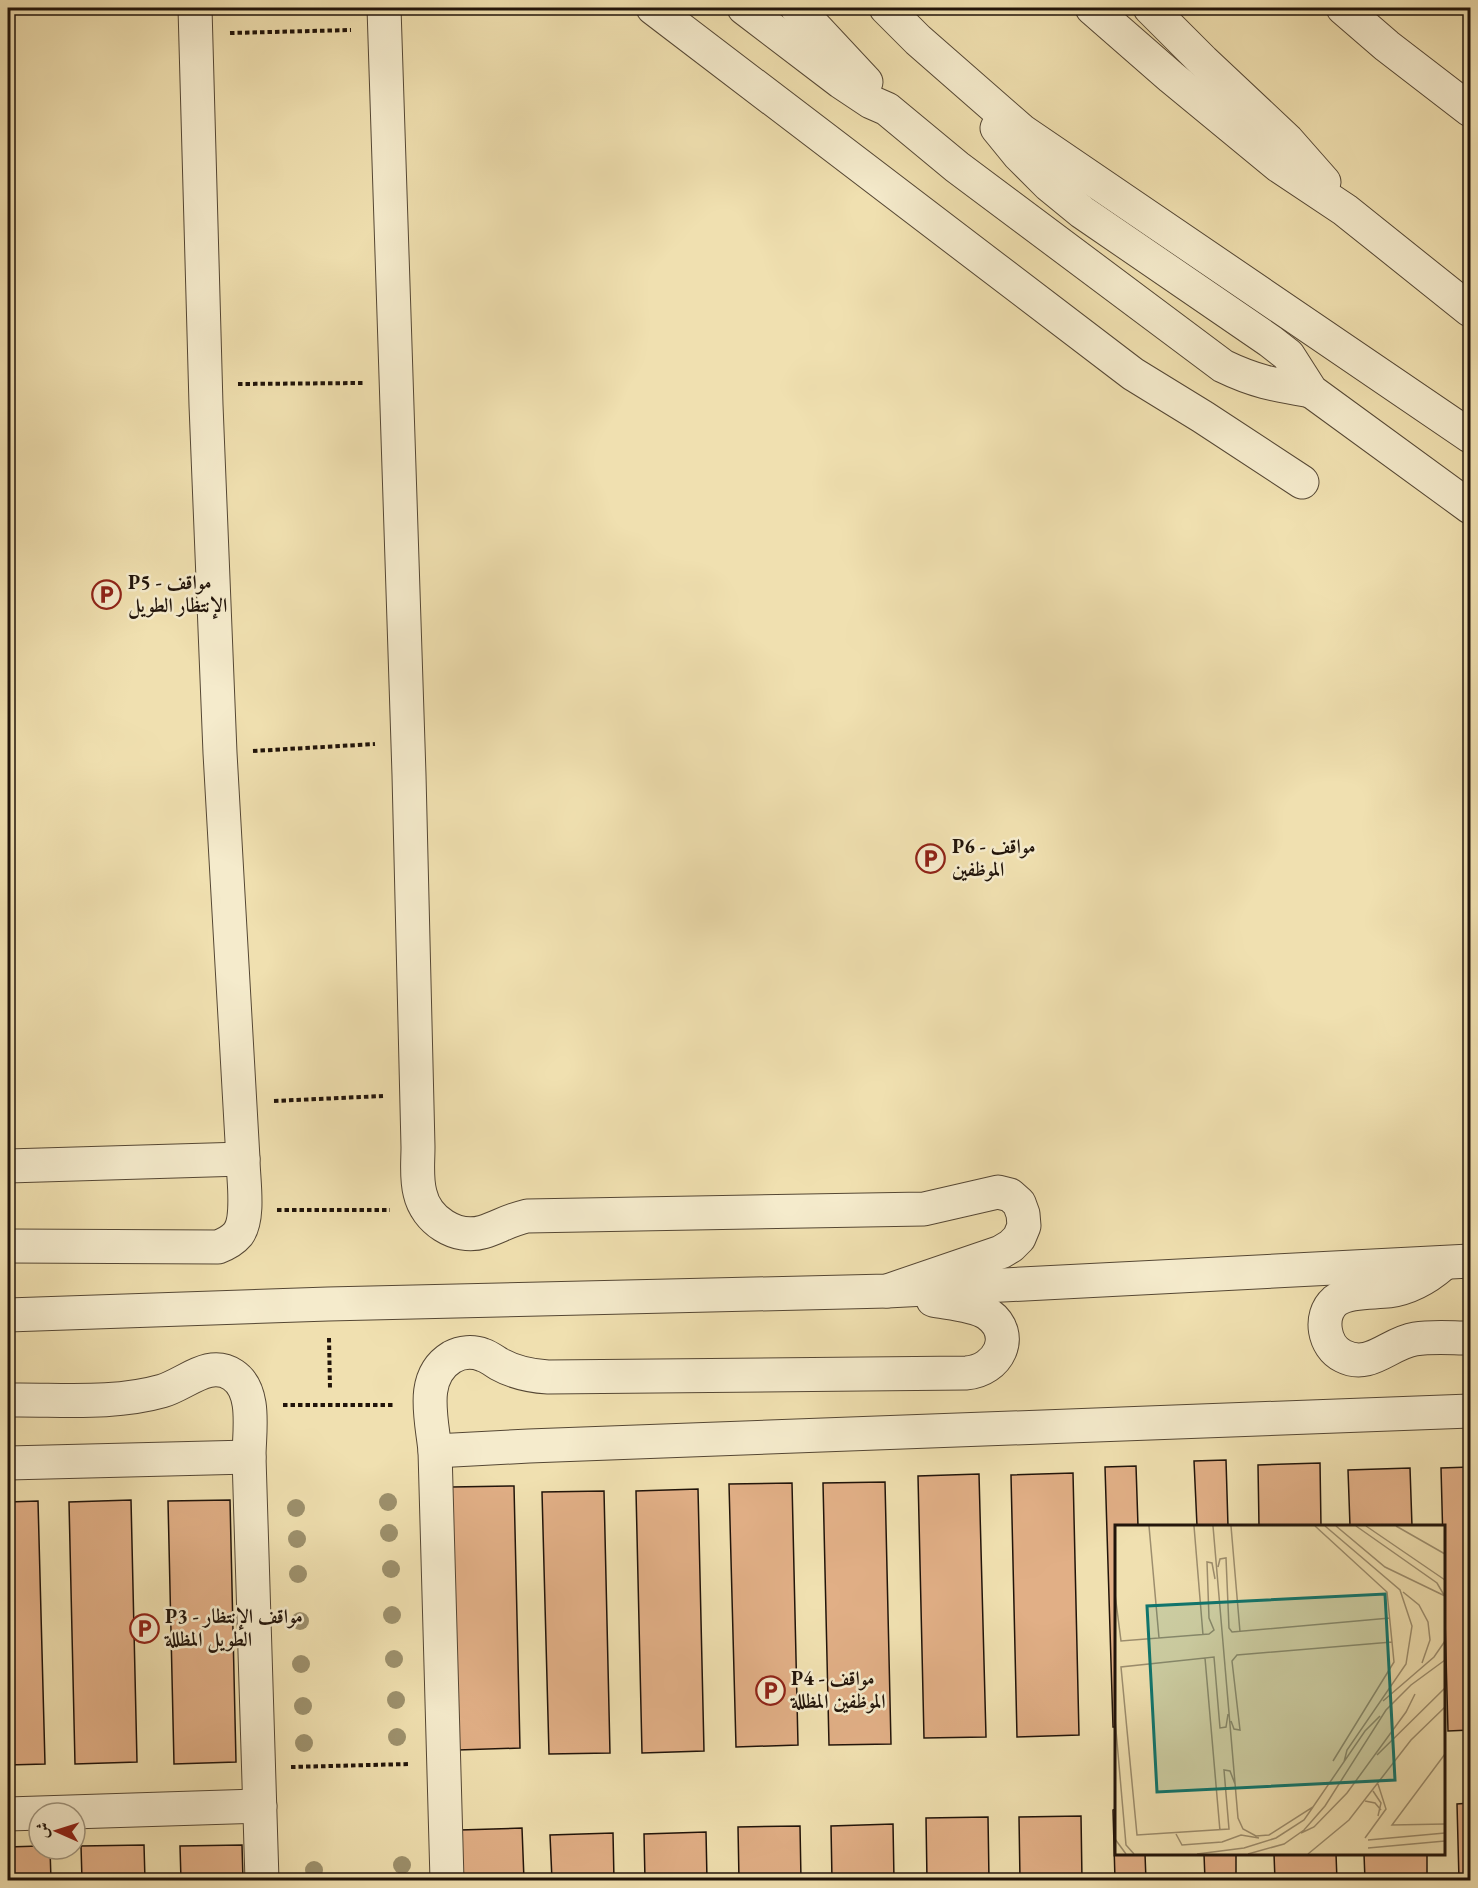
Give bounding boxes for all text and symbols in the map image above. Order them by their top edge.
place label: P5 - مواقف الإنتظار الطويل [128,569,227,620]
parking icon: P5 - مواقف الإنتظار الطويل [91,578,123,610]
place label: P6 - مواقف الموظفين [952,833,1036,882]
parking icon: P6 - مواقف الموظفين [915,842,947,874]
inset map [1115,1525,1445,1855]
place label: P3 - مواقف الإنتظار الطويل المظللة [163,1603,303,1653]
parking icon: P3 - مواقف الإنتظار الطويل المظللة [128,1612,160,1644]
place label: P4 - مواقف الموظفين المظللة [789,1665,886,1714]
parking icon: P4 - مواقف الموظفين المظللة [754,1674,786,1706]
north arrow [27,1801,87,1861]
text: ش [32,1822,53,1839]

